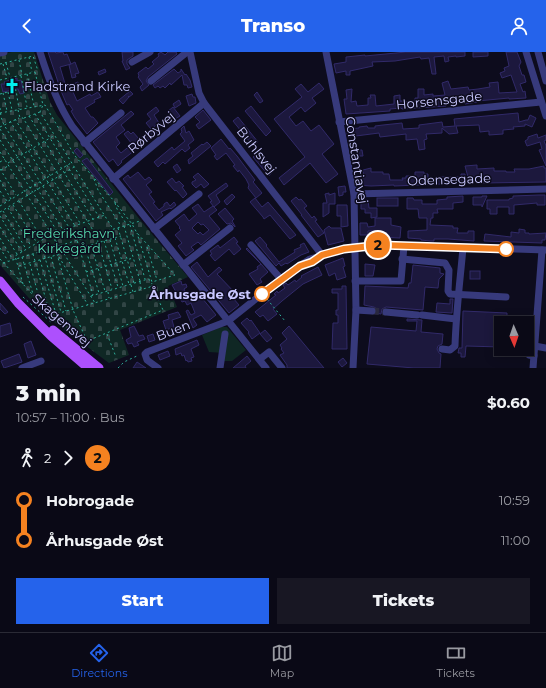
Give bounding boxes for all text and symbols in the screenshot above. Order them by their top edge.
icon: back [16,15,38,37]
text: Transo [241,15,305,37]
icon: person [508,15,530,37]
church icon: Fladstrand Kirke [3,77,21,95]
place label: Fladstrand Kirke [24,78,131,94]
street label: Horsensgade [395,88,483,112]
street label: Rørbyvej [124,108,178,156]
street label: Constantiavej [342,115,372,205]
street label: Buhlsvej [234,123,280,177]
street label: Odensegade [407,170,491,188]
park label: Frederikshavn Kirkegård [23,225,115,256]
line badge: 2 [365,232,391,258]
text: 2 [374,236,382,254]
unlabelled marker [498,241,514,257]
place label: Århusgade Øst [148,286,251,302]
marker: Århusgade Øst [254,286,270,302]
street label: Skagensvej [29,290,95,350]
street label: Buen [154,316,192,344]
north arrow [494,316,534,356]
map controls [494,316,534,356]
text: 3 min [16,380,81,407]
text: $0.60 [487,393,530,412]
text: 10:57 – 11:00 · Bus [16,409,125,425]
icon: walk [16,447,38,469]
icon: forward [57,447,79,469]
text: 2 [93,449,102,467]
text: 2 [44,450,51,466]
text: Hobrogade [46,491,134,510]
text: 10:59 [499,492,530,508]
text: Århusgade Øst [46,531,164,550]
text: 11:00 [501,532,530,548]
button: Start [16,578,269,624]
button: Tickets [277,578,530,624]
tab: Directions [71,642,128,680]
tab: Map [270,642,294,680]
tab: Tickets [437,642,475,680]

